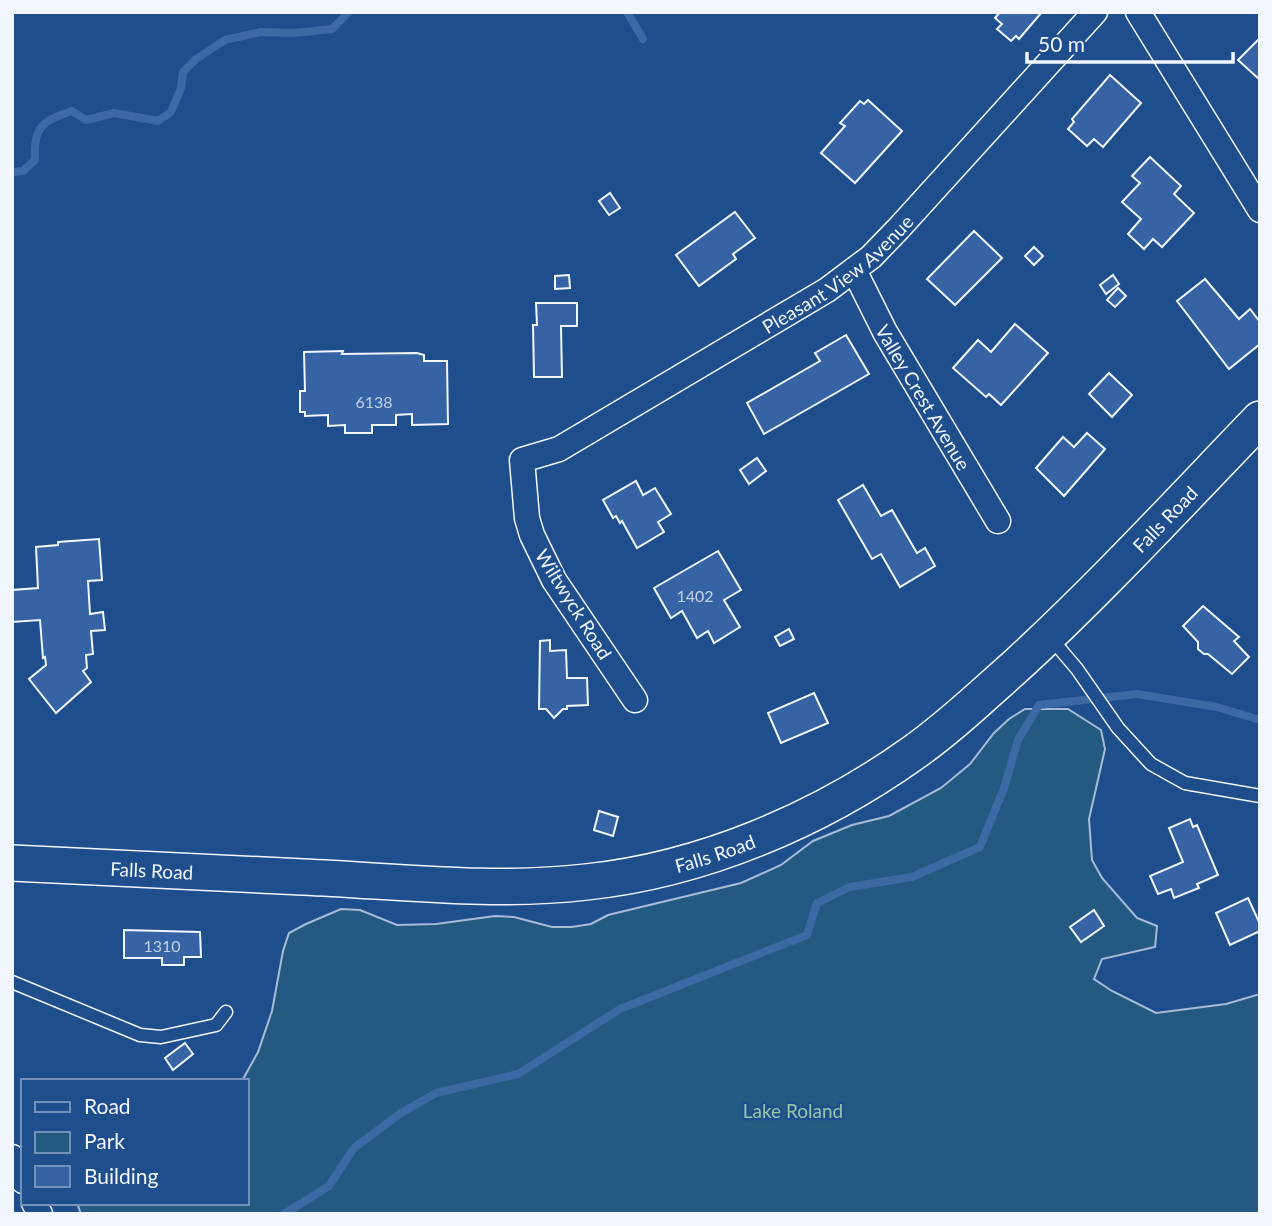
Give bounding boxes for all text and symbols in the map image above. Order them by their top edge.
scale bar [1027,21,1234,65]
text: 50 m [1038,31,1085,56]
street label: Pleasant View Avenue [758,210,917,338]
street label: Valley Crest Avenue [872,321,976,474]
house number: 6138 [355,392,393,411]
street label: Falls Road [1127,481,1202,557]
street label: Wiltwyck Road [531,545,617,663]
house number: 1402 [676,586,714,605]
street label: Falls Road [672,829,758,877]
street label: Falls Road [110,856,194,883]
house number: 1310 [143,936,181,955]
legend [21,1079,248,1205]
text: Road [84,1093,131,1118]
park label: Lake Roland [743,1099,843,1122]
text: Park [84,1128,125,1153]
text: Building [84,1163,159,1188]

